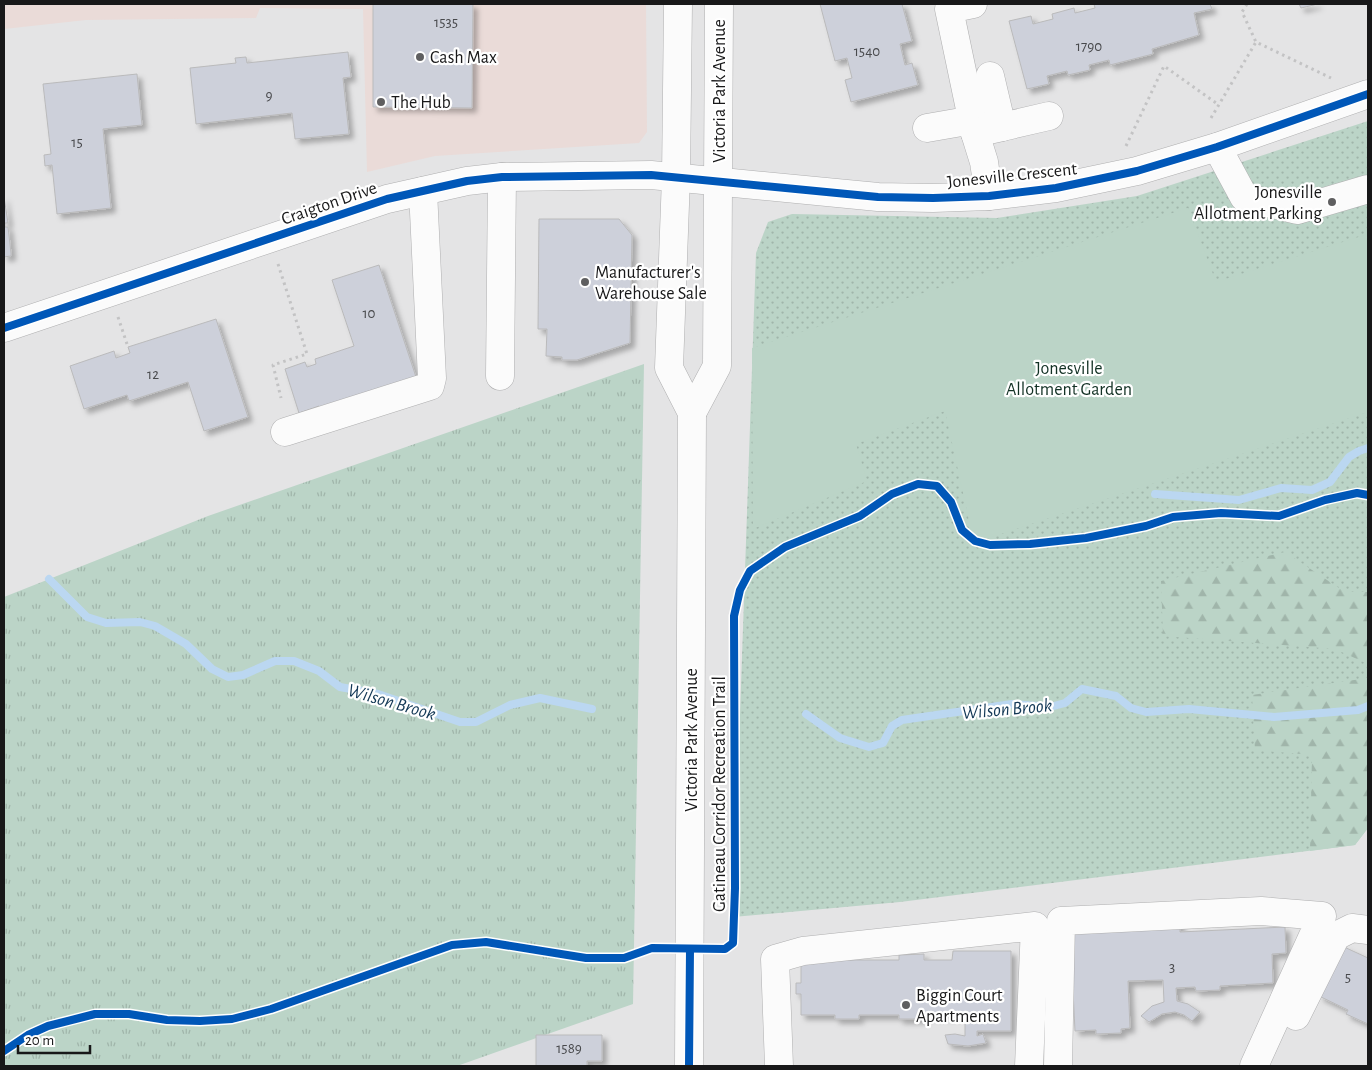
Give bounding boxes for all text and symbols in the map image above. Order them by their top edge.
house number: 1535 [434,15,458,30]
street label: Victoria Park Avenue [711,19,729,163]
house number: 1790 [1076,39,1102,54]
house number: 1540 [854,44,880,59]
place label: Cash Max [430,49,497,67]
marker: Cash Max [414,51,426,63]
house number: 9 [265,88,273,103]
place label: The Hub [391,94,451,112]
marker: The Hub [375,96,387,108]
house number: 15 [71,135,83,150]
street label: Jonesville Crescent [946,160,1078,192]
street label: Craigton Drive [279,179,379,229]
place label: Jonesville Allotment Parking [1194,184,1322,223]
marker: Jonesville Allotment Parking [1326,196,1338,208]
place label: Manufacturer's Warehouse Sale [595,264,707,303]
marker: Manufacturer's Warehouse Sale [579,276,591,288]
house number: 10 [362,306,376,321]
park label: Jonesville Allotment Garden [1006,360,1132,399]
house number: 12 [147,367,159,382]
street label: Victoria Park Avenue [683,668,701,812]
street label: Gatineau Corridor Recreation Trail [711,676,729,912]
water label: Wilson Brook [345,681,438,724]
water label: Wilson Brook [961,696,1053,723]
house number: 3 [1169,960,1175,975]
house number: 5 [1345,970,1351,985]
place label: Biggin Court Apartments [916,987,1003,1026]
marker: Biggin Court Apartments [900,999,912,1011]
scale bar [18,1022,90,1054]
text: 20 m [25,1033,54,1048]
house number: 1589 [556,1041,582,1056]

